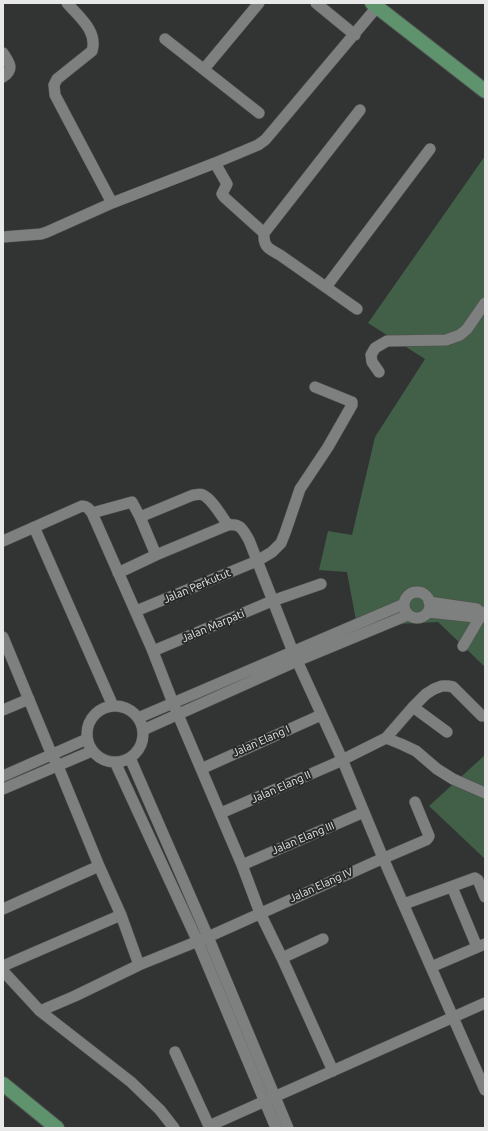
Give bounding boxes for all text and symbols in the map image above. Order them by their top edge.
street label: Jalan Perkutut [161,566,233,606]
street label: Jalan Marpati [180,607,246,645]
street label: Jalan Elang I [230,723,292,759]
street label: Jalan Elang II [249,768,313,806]
street label: Jalan Elang III [270,819,336,857]
street label: Jalan Elang IV [287,865,355,905]

